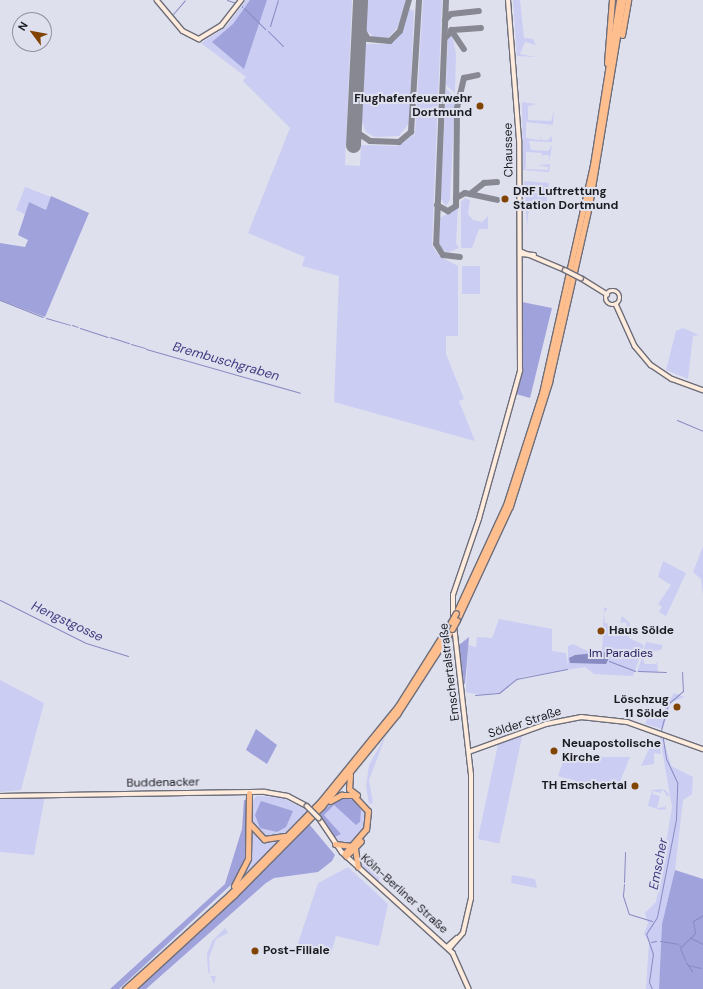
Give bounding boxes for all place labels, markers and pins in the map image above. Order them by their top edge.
place label: Flughafenfeuerwehr Dortmund [354,92,472,120]
marker: Flughafenfeuerwehr Dortmund [475,101,485,111]
place label: DRF Luftrettung Station Dortmund [513,185,618,213]
marker: DRF Luftrettung Station Dortmund [500,194,510,204]
place label: Haus Sölde [609,624,674,638]
marker: Haus Sölde [596,626,606,636]
place label: Löschzug 11 Sölde [614,693,669,721]
marker: Löschzug 11 Sölde [672,702,682,712]
place label: Neuapostolische Kirche [562,737,661,765]
marker: Neuapostolische Kirche [549,746,559,756]
place label: TH Emschertal [542,779,627,793]
marker: TH Emschertal [630,781,640,791]
place label: Post-Filiale [263,944,330,958]
marker: Post-Filiale [250,946,260,956]

